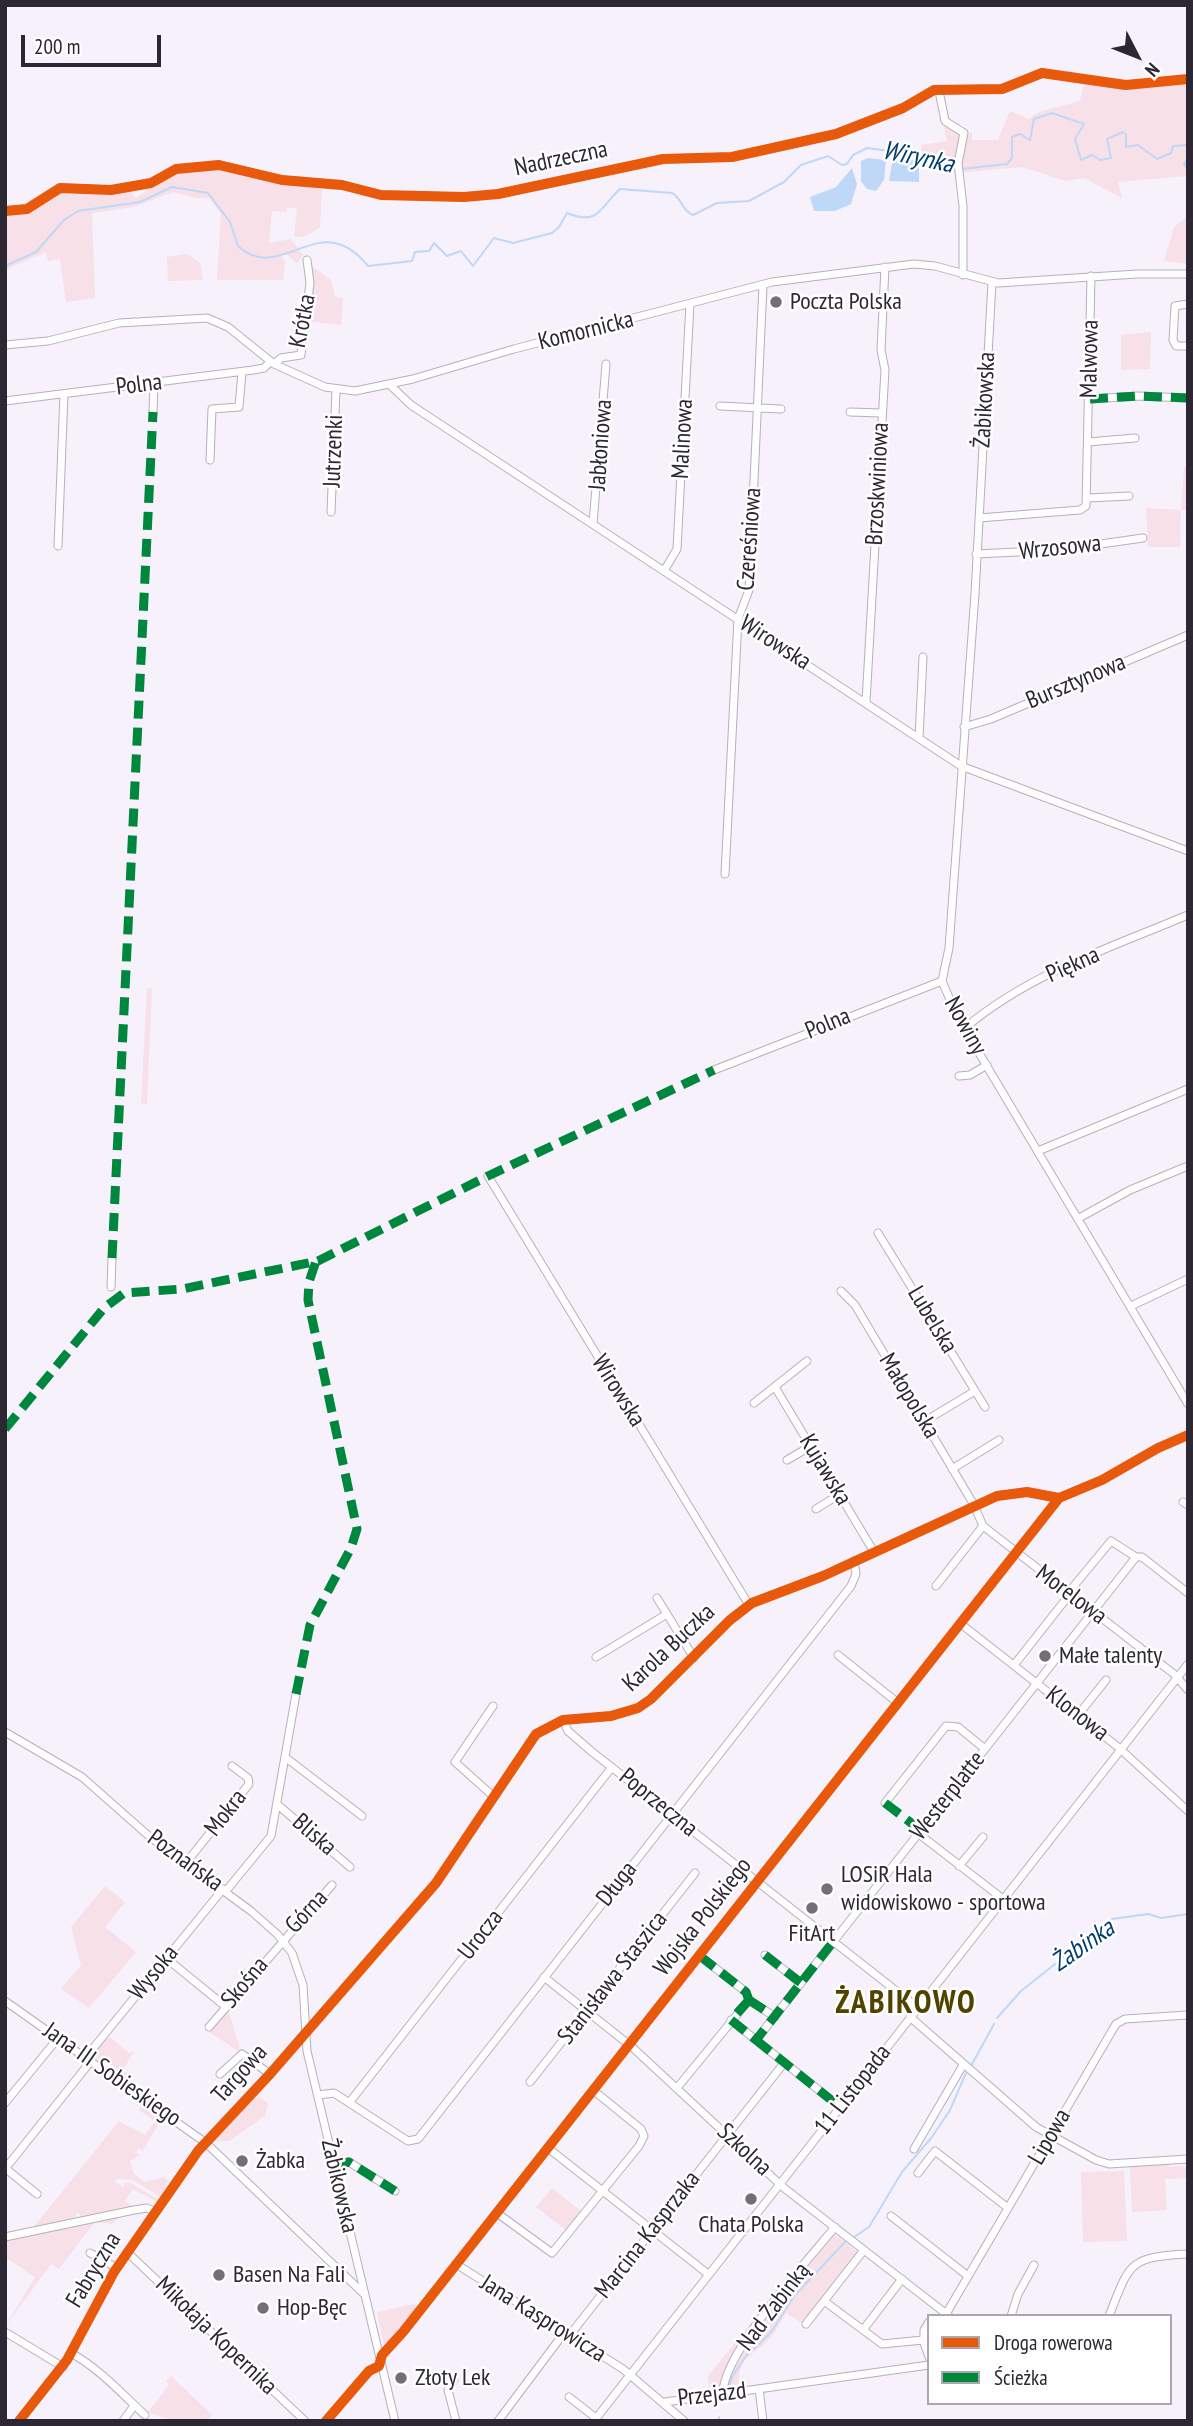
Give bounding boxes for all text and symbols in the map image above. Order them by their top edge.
scale bar [24,21,164,65]
north arrow [1102,21,1172,91]
text: 200 m [34,33,80,60]
text: N [1140,58,1165,82]
street label: Nadrzeczna [512,135,610,183]
water label: Wirynka [880,135,956,181]
place label: Poczta Polska [790,288,902,316]
street label: Krótka [284,292,322,350]
marker: Poczta Polska [768,294,784,310]
street label: Komornicka [535,305,637,357]
street label: Malwowa [1075,320,1105,398]
street label: Żabikowska [968,351,1002,449]
street label: Polna [114,368,164,402]
street label: Jabłoniowa [583,398,619,492]
street label: Malinowa [667,398,699,480]
street label: Jutrzenki [318,414,350,488]
street label: Brzoskwiniowa [860,422,896,546]
street label: Czereśniowa [732,487,768,591]
street label: Wrzosowa [1017,529,1103,567]
street label: Wirowska [734,609,816,677]
street label: Bursztynowa [1022,648,1130,716]
street label: Piękna [1042,941,1104,989]
street label: Nowiny [937,992,993,1060]
street label: Polna [801,1002,855,1046]
street label: Lubelska [901,1281,963,1359]
street label: Małopolska [872,1348,946,1444]
street label: Wirowska [585,1350,651,1432]
street label: Kujawska [793,1429,857,1511]
street label: Morelowa [1030,1559,1112,1631]
street label: Karola Buczka [617,1598,721,1698]
place label: Małe talenty [1059,1642,1162,1670]
marker: Małe talenty [1037,1648,1053,1664]
street label: Klonowa [1040,1680,1114,1748]
street label: Westerplatte [904,1746,992,1846]
street label: Poprzeczna [613,1763,703,1843]
street label: Mokra [199,1784,253,1842]
street label: Bliska [286,1808,342,1862]
street label: Poznańska [142,1824,228,1898]
street label: Wojska Polskiego [648,1852,758,1982]
street label: Długa [591,1856,643,1912]
place label: LOSiR Hala widowiskowo - sportowa [841,1861,1045,1917]
marker: LOSiR Hala widowiskowo - sportowa [819,1881,835,1897]
street label: Górna [280,1884,334,1940]
marker: FitArt [804,1900,820,1916]
street label: Urocza [452,1904,510,1966]
street label: Stanisława Staszica [552,1906,674,2050]
water label: Żabinka [1045,1913,1121,1979]
place label: FitArt [789,1920,835,1948]
street label: Wysoka [123,1940,185,2006]
street label: Skośna [215,1952,275,2014]
district label: ŻABIKOWO [836,1985,976,2023]
street label: Jana III Sobieskiego [37,2017,187,2133]
street label: Targowa [206,2039,274,2109]
street label: 11 Listopada [809,2039,897,2141]
street label: Lipowa [1023,2104,1077,2170]
street label: Szkolna [711,2118,777,2182]
street label: Żabikowska [314,2136,364,2236]
place label: Żabka [256,2147,305,2175]
marker: Żabka [234,2153,250,2169]
street label: Marcina Kasprzaka [589,2166,707,2304]
marker: Chata Polska [743,2191,759,2207]
place label: Chata Polska [698,2211,804,2239]
street label: Fabryczna [60,2227,128,2313]
street label: Nad Żabinką [732,2257,816,2357]
place label: Basen Na Fali [233,2261,345,2289]
marker: Basen Na Fali [211,2267,227,2283]
street label: Jana Kasprowicza [475,2269,611,2369]
street label: Mikołaja Kopernika [149,2271,283,2401]
place label: Hop-Bęc [277,2294,347,2322]
marker: Hop-Bęc [255,2300,271,2316]
legend [927,2314,1172,2405]
text: Droga rowerowa [994,2329,1113,2356]
place label: Złoty Lek [415,2364,490,2392]
text: Ścieżka [994,2364,1048,2391]
marker: Złoty Lek [393,2370,409,2386]
street label: Przejazd [676,2377,748,2413]

